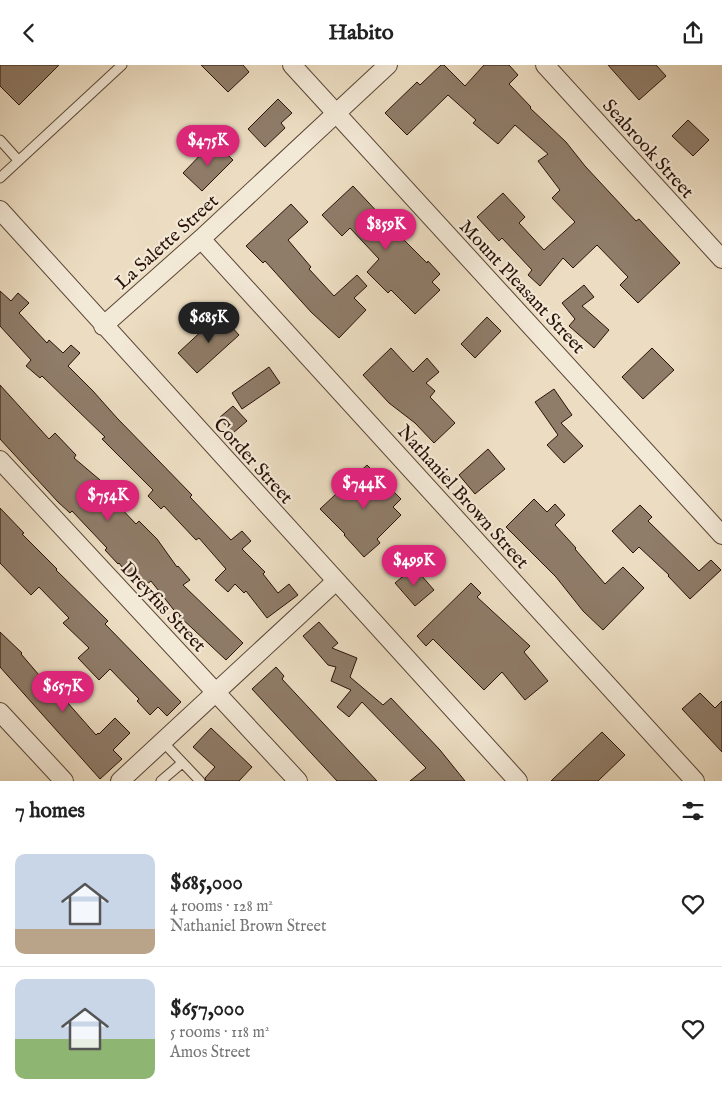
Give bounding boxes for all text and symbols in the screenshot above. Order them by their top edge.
icon: back [15,19,43,47]
text: Habito [328,19,394,47]
icon: share [679,19,707,47]
street label: Seabrook Street [597,95,699,204]
pin: $475K [173,124,243,167]
text: $475K [187,131,229,151]
street label: La Salette Street [111,190,224,295]
pin: $859K [351,209,421,251]
text: $859K [366,215,406,235]
street label: Mount Pleasant Street [453,215,590,360]
pin: $685K [174,301,244,344]
text: $685K [189,308,229,328]
street label: Corder Street [207,413,298,510]
street label: Nathaniel Brown Street [391,420,534,575]
pin: $744K [329,467,399,510]
text: $744K [342,474,386,494]
pin: $754K [73,479,143,522]
text: $754K [87,486,129,506]
pin: $499K [379,545,449,587]
text: $499K [393,551,435,571]
street label: Dreyfus Street [115,557,211,658]
pin: $657K [28,671,98,713]
text: $657K [43,677,83,697]
icon: filters [679,797,707,825]
text: 7 homes [15,798,85,825]
text: $685,000 [170,870,243,897]
icon: home [55,874,115,934]
icon: heart [679,890,707,918]
text: 4 rooms · 128 m² [170,897,273,917]
text: Nathaniel Brown Street [170,917,326,937]
text: $657,000 [170,996,244,1023]
icon: home [55,999,115,1059]
icon: heart [679,1015,707,1043]
text: 5 rooms · 118 m² [170,1023,269,1043]
text: Amos Street [170,1043,251,1063]

